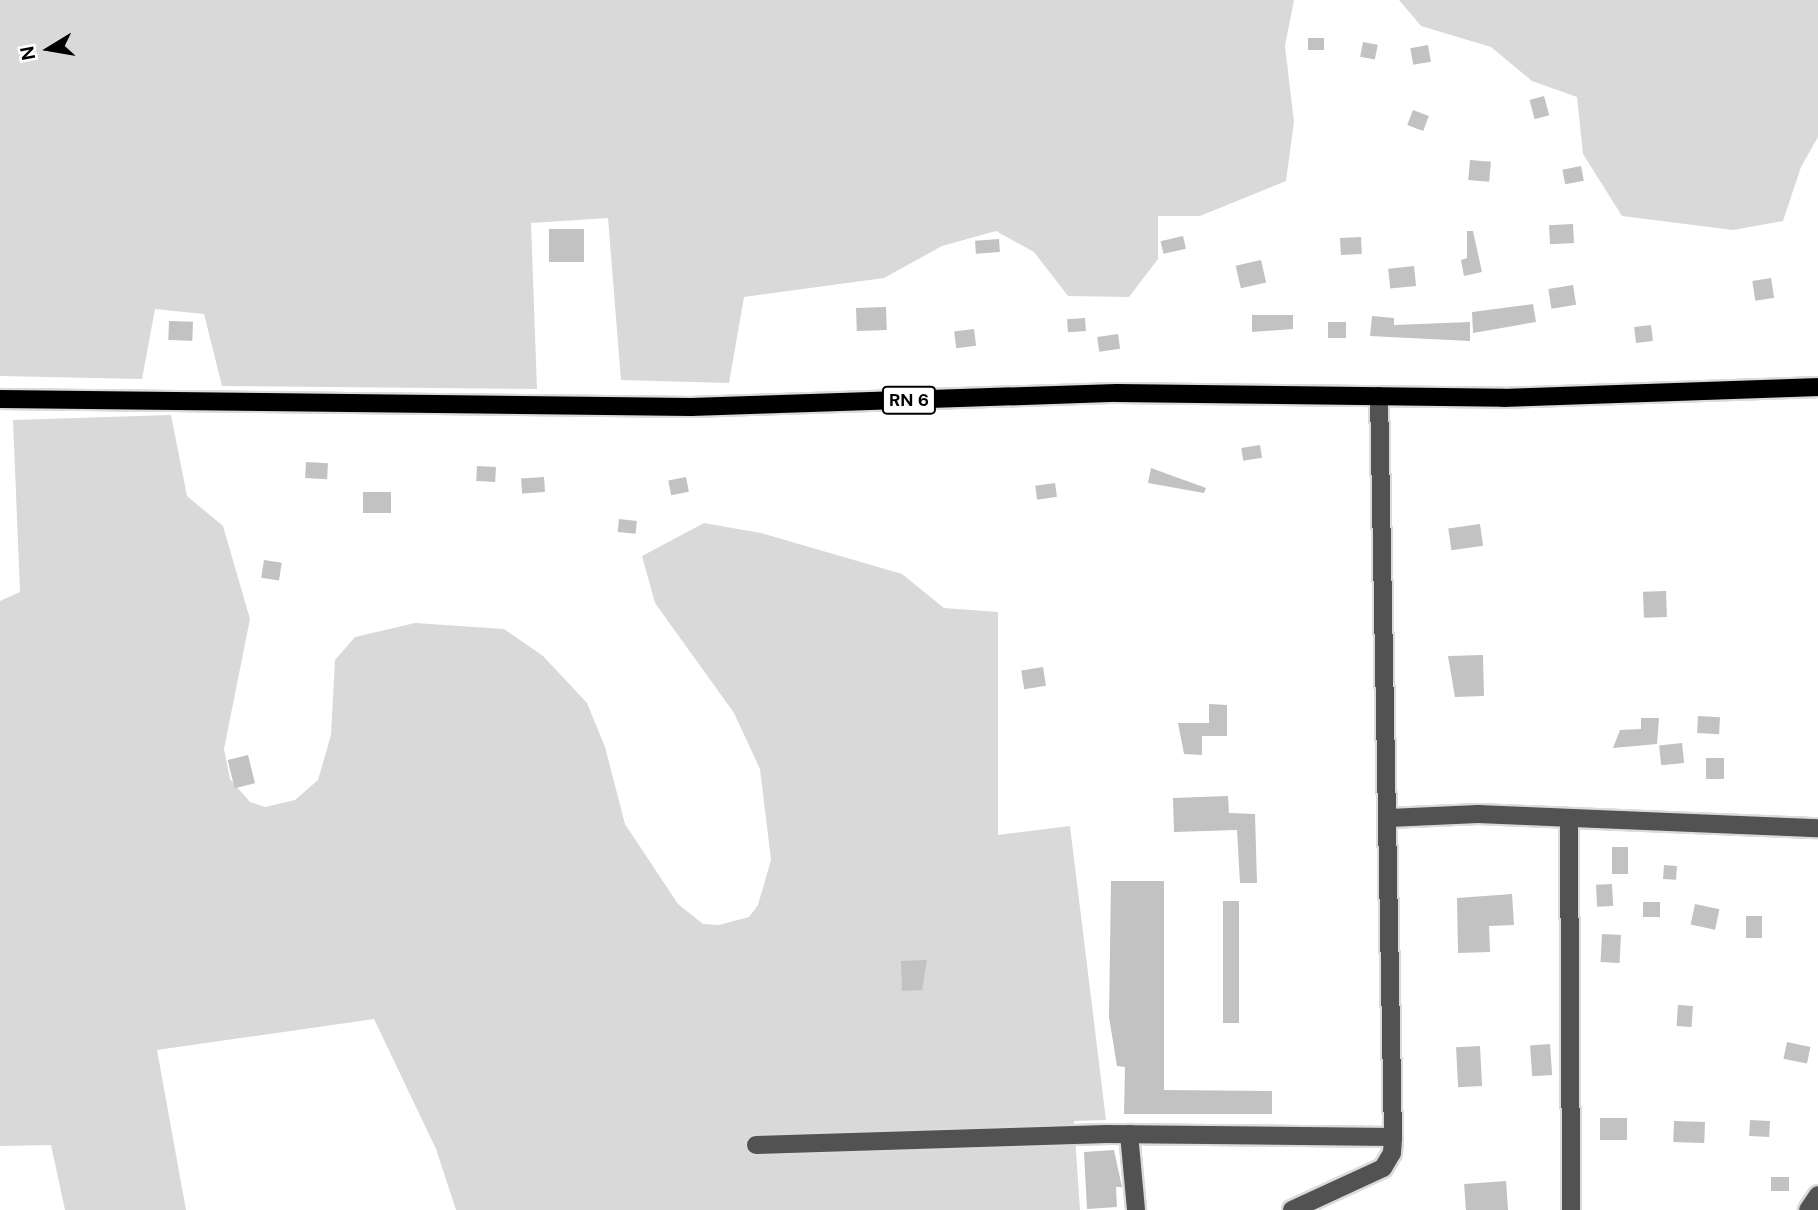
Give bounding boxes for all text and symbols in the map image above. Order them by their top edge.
north arrow [14,14,84,84]
text: N [14,44,41,62]
road number: RN 6 [881,386,937,414]

